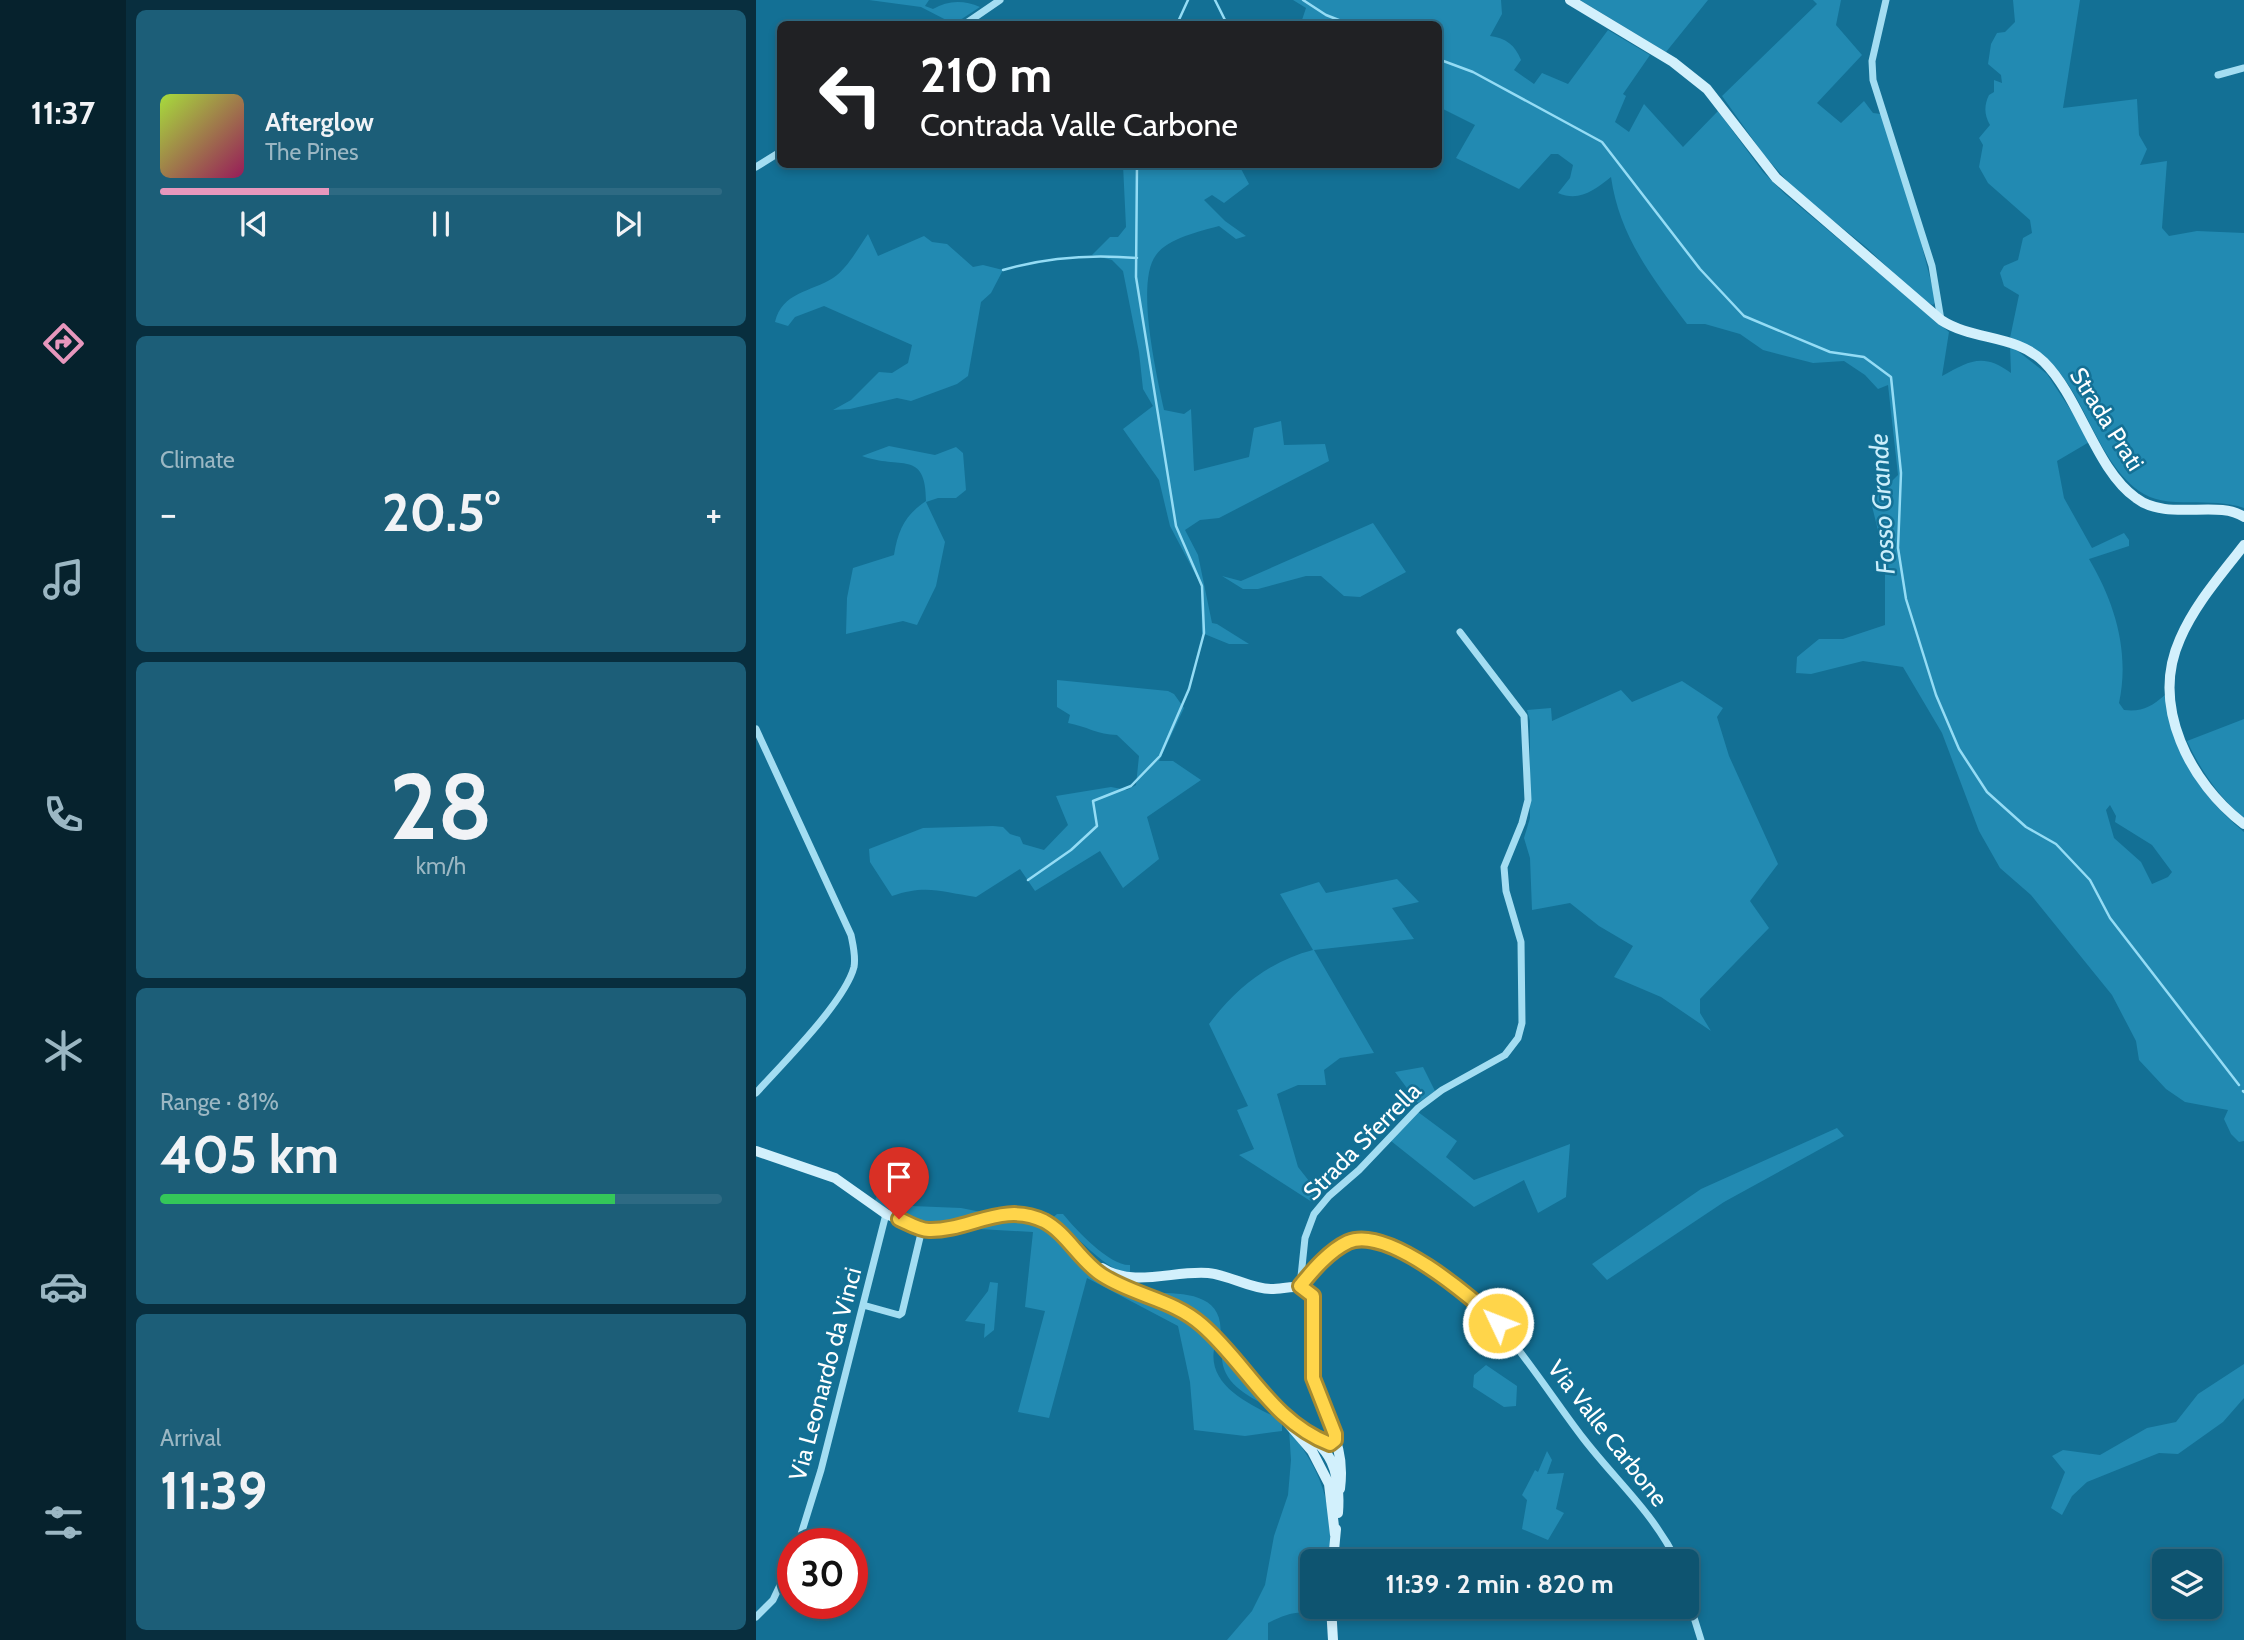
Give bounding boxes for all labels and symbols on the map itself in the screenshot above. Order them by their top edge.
street label: Strada Prati [2064,362,2150,476]
water label: Fosso Grande [1862,433,1902,575]
street label: Strada Sferrella [1297,1076,1427,1206]
pin [869,1147,929,1219]
street label: Via Leonardo da Vinci [783,1264,867,1484]
position arrow [1461,1286,1535,1360]
street label: Via Valle Carbone [1542,1354,1674,1512]
speed limit sign: 30 [777,1528,868,1619]

